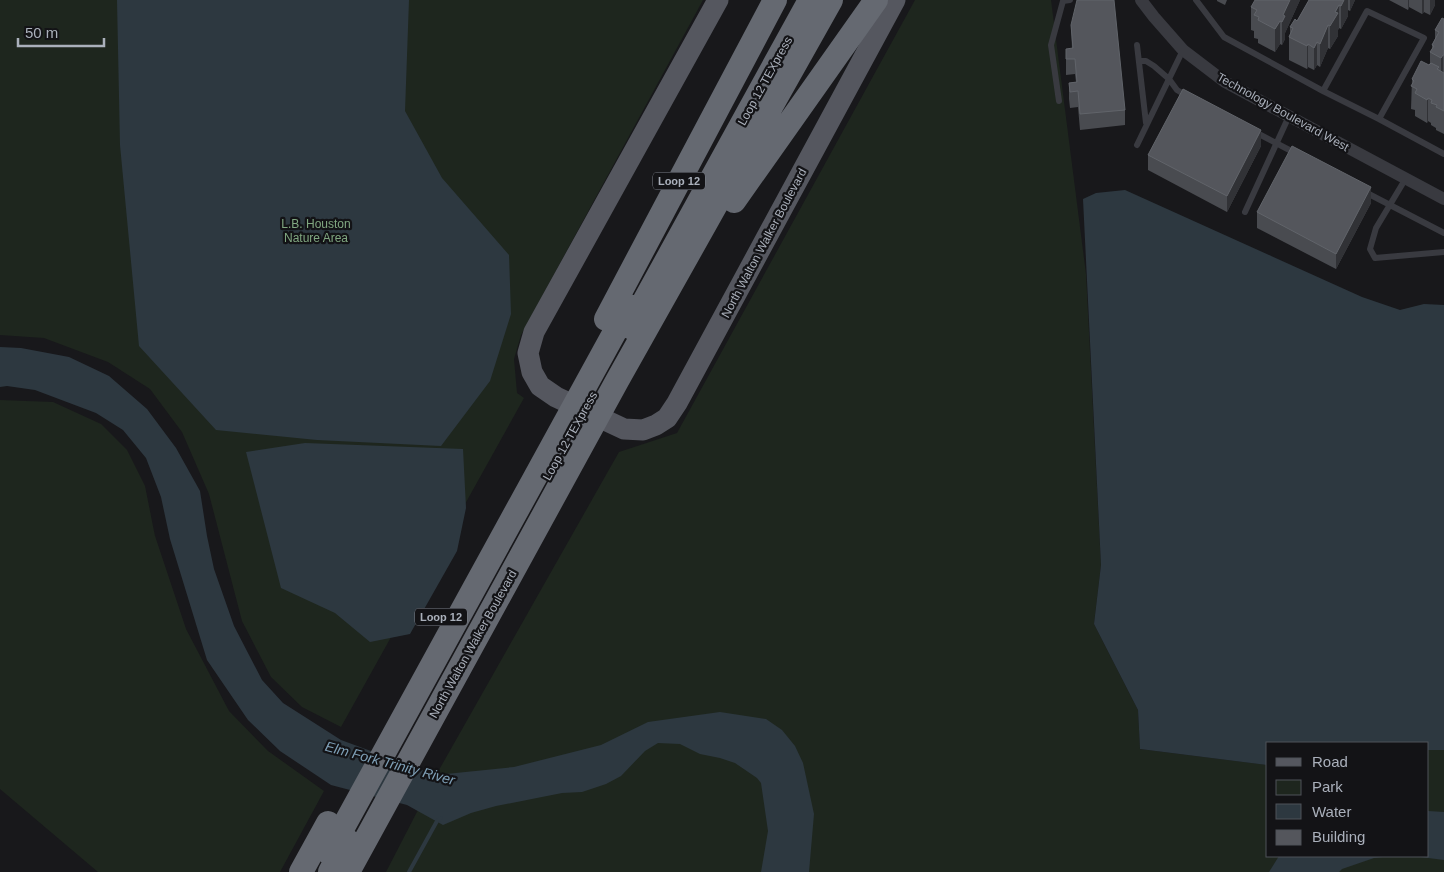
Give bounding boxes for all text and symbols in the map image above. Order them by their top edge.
scale bar [18,15,104,47]
text: 50 m [25,24,58,41]
street label: Loop 12 TEXpress [735,34,795,128]
street label: Technology Boulevard West [1215,70,1352,154]
street label: North Walton Walker Boulevard [719,166,809,320]
road number: Loop 12 [653,172,705,190]
park label: L.B. Houston Nature Area [281,217,351,245]
street label: Loop 12 TEXpress [540,389,600,483]
street label: North Walton Walker Boulevard [426,567,520,721]
road number: Loop 12 [415,608,467,626]
water label: Elm Fork Trinity River [323,738,458,788]
legend [1266,742,1429,857]
text: Road [1312,753,1348,770]
text: Park [1312,778,1343,795]
text: Water [1312,803,1351,820]
text: Building [1312,828,1365,845]

